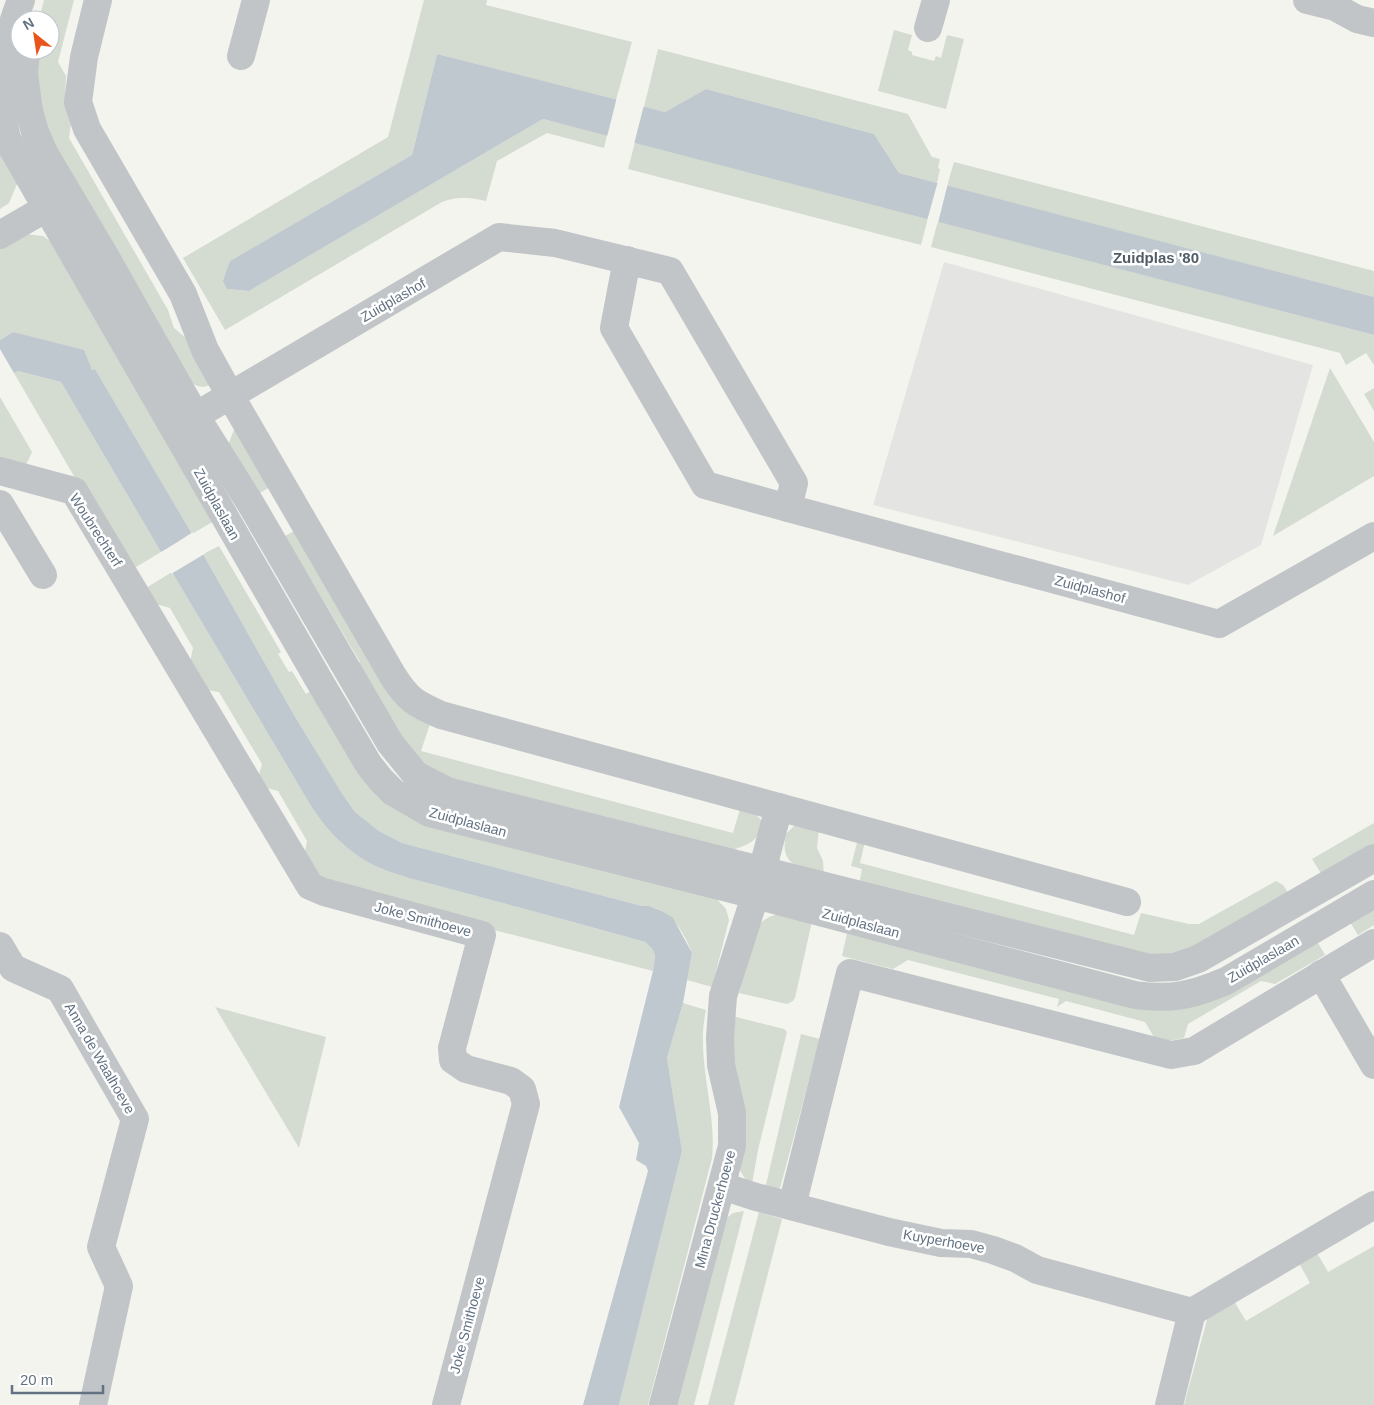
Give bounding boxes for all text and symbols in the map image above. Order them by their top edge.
north arrow [10,10,60,60]
text: N [20,14,37,33]
district label: Zuidplas '80 [1113,249,1199,266]
street label: Zuidplashof [358,275,428,325]
street label: Zuidplaslaan [191,465,243,543]
street label: Woubrechterf [66,491,126,570]
street label: Zuidplashof [1053,572,1127,606]
street label: Zuidplaslaan [428,804,508,840]
street label: Joke Smithoeve [373,898,473,940]
street label: Zuidplaslaan [821,905,901,941]
street label: Zuidplaslaan [1225,932,1301,986]
street label: Anna de Waalhoeve [62,1000,138,1117]
street label: Mina Druckerhoeve [692,1148,738,1270]
street label: Kuyperhoeve [902,1226,986,1256]
street label: Joke Smithoeve [446,1275,488,1375]
scale bar [12,1362,104,1394]
text: 20 m [20,1371,53,1388]

